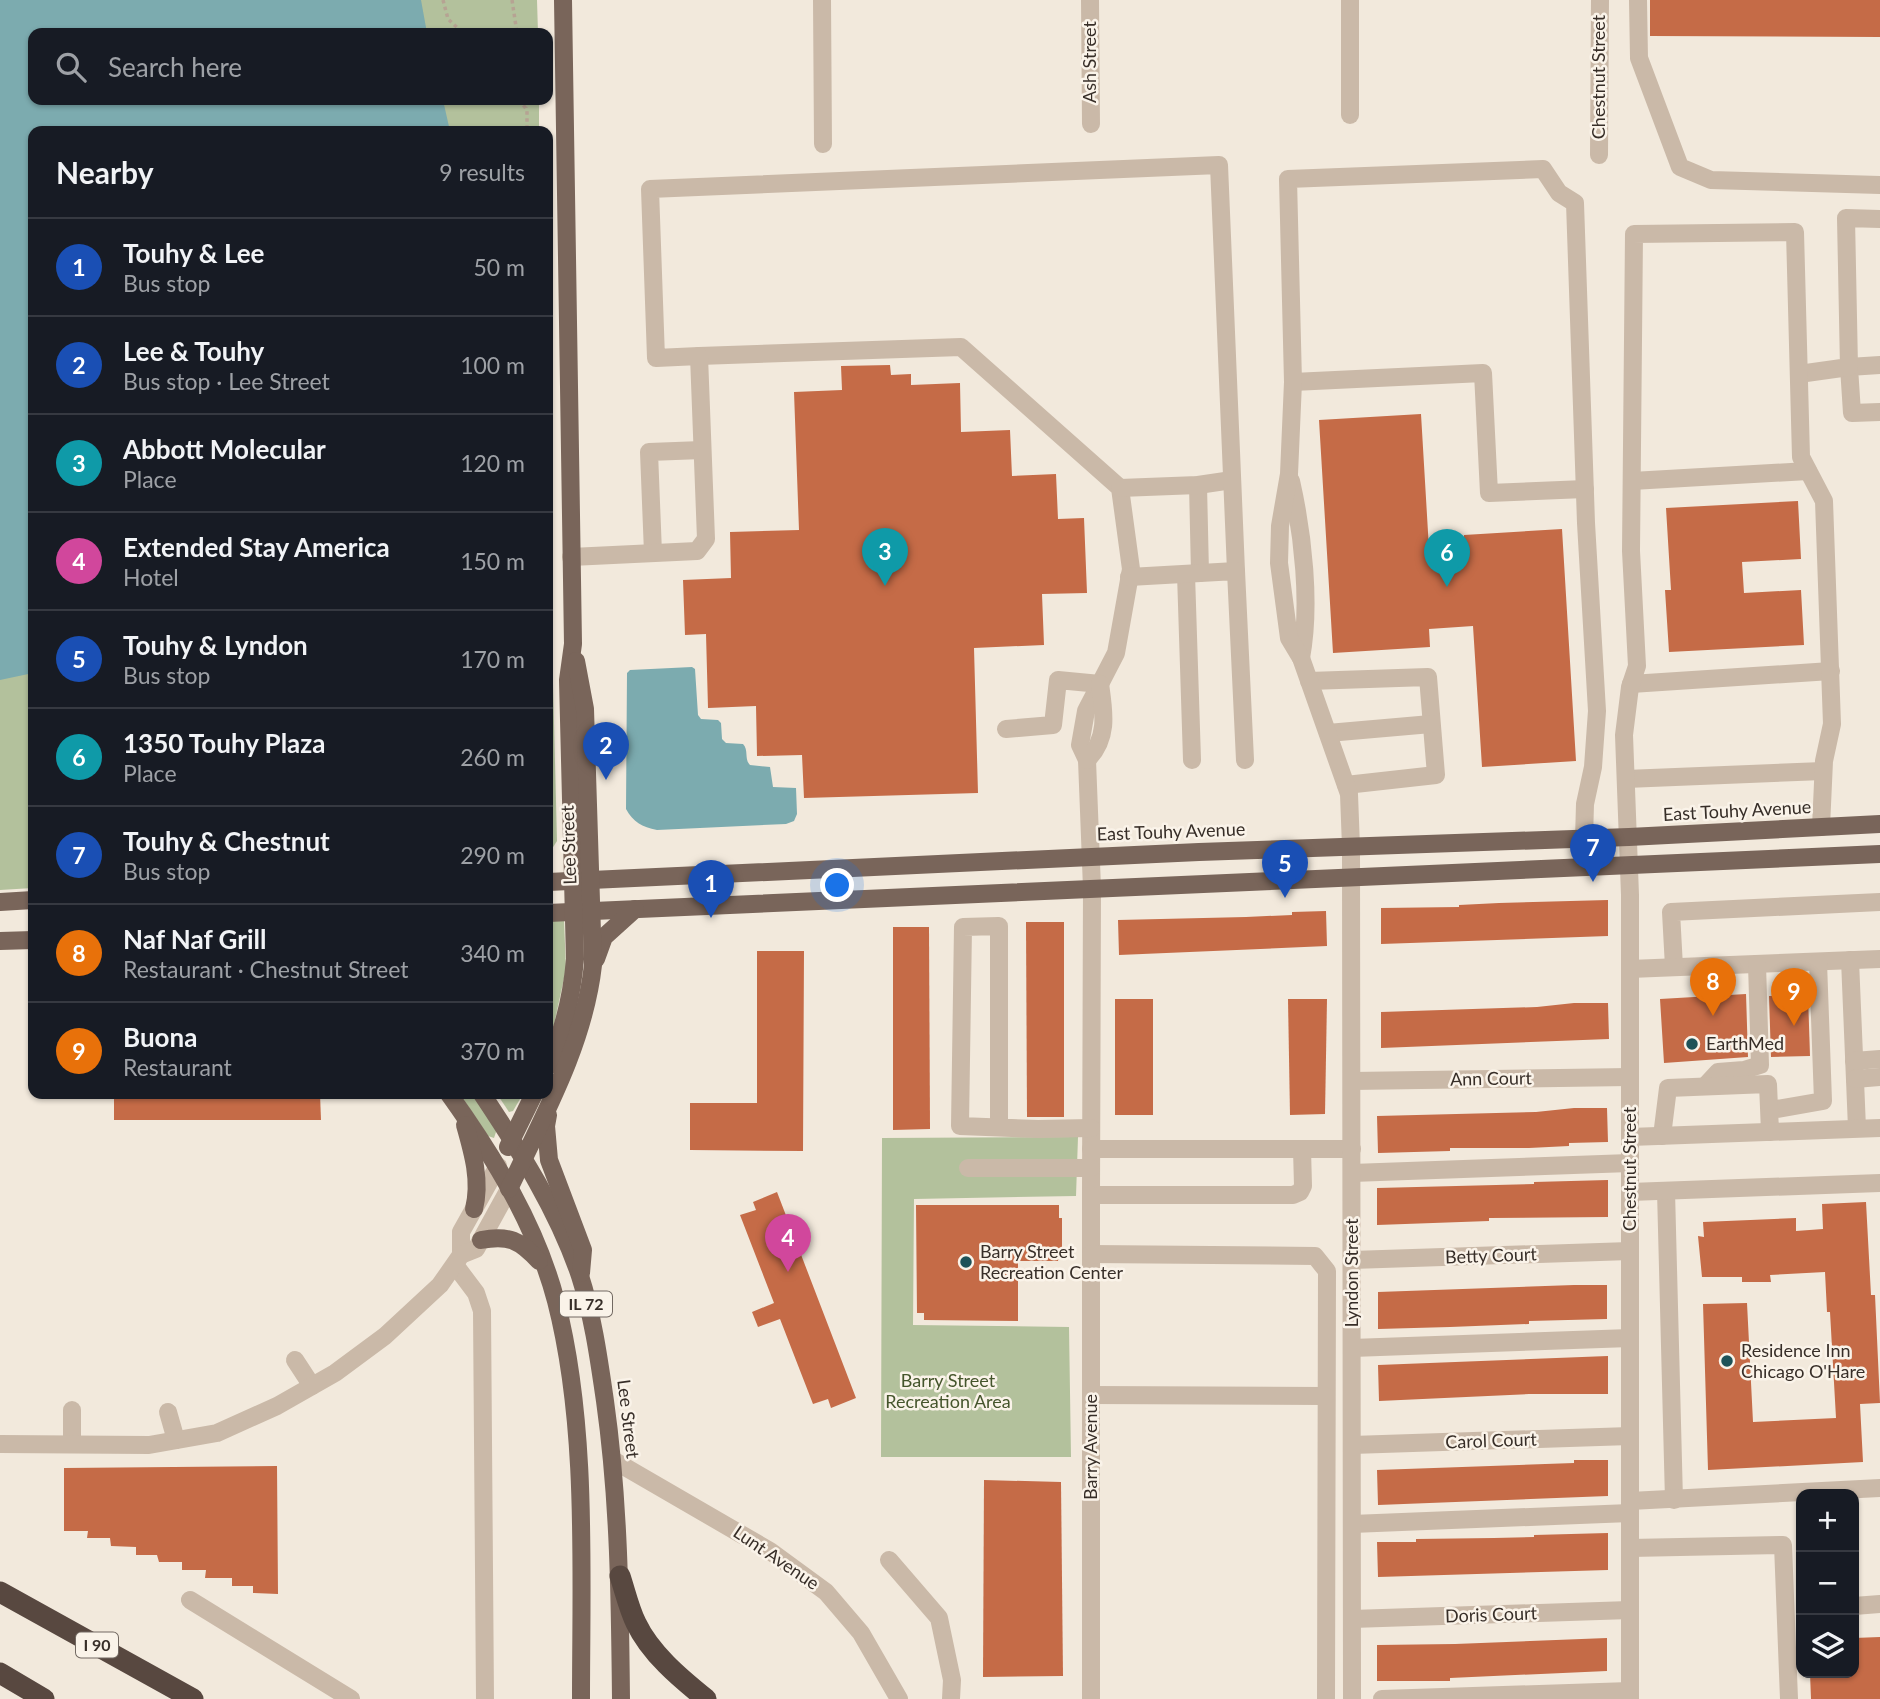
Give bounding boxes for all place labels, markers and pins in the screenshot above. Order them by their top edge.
pin: 3 [862,528,908,586]
pin: 6 [1424,529,1470,587]
pin: 2 [583,722,629,780]
pin: 7 [1570,824,1616,882]
pin: 5 [1262,840,1308,898]
pin: 1 [688,860,734,918]
pin: 8 [1690,958,1736,1016]
pin: 9 [1771,968,1817,1026]
place label: EarthMed [1706,1032,1784,1054]
marker: EarthMed [1684,1036,1700,1052]
pin: 4 [765,1214,811,1272]
place label: Barry Street Recreation Center [980,1240,1123,1283]
marker: Barry Street Recreation Center [958,1254,974,1270]
place label: Residence Inn Chicago O'Hare [1741,1339,1865,1382]
marker: Residence Inn Chicago O'Hare [1719,1353,1735,1369]

